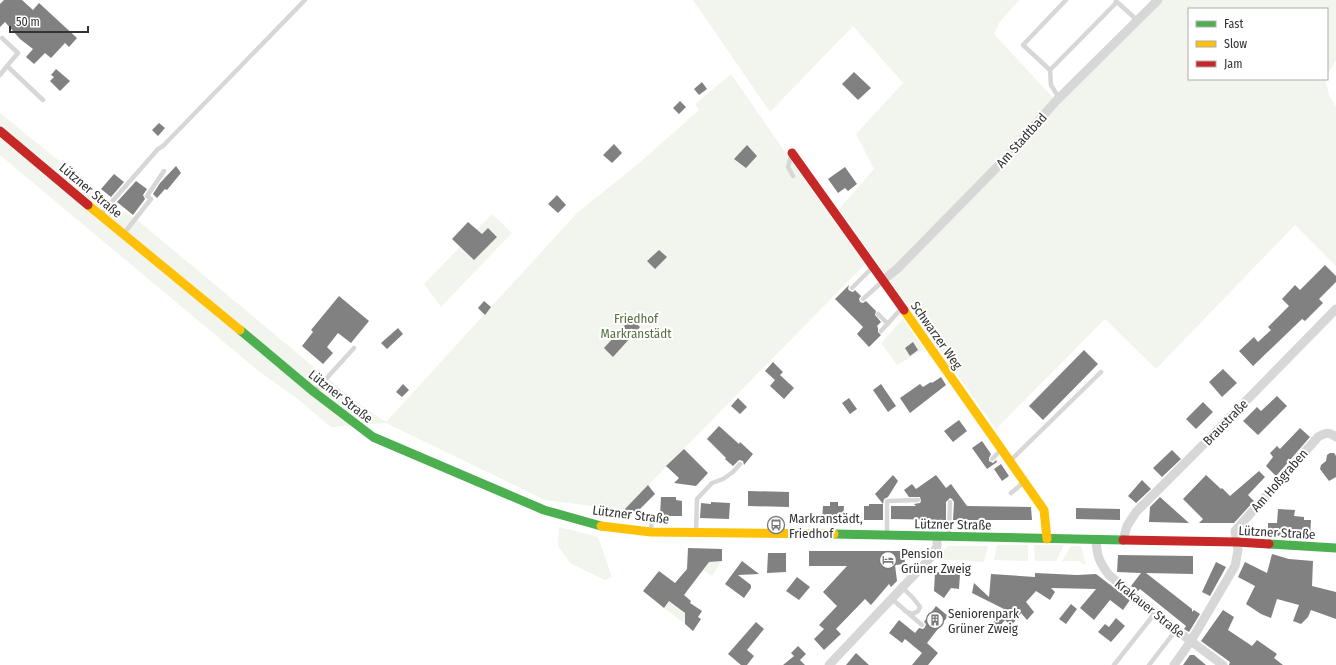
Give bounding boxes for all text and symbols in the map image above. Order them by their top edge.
scale bar [10,8,88,34]
legend [1188,8,1328,80]
text: 50 m [16,15,40,29]
text: Fast [1224,17,1243,31]
text: Slow [1224,37,1247,51]
text: Jam [1224,57,1242,71]
street label: Am Stadtbad [993,110,1050,171]
street label: Lützner Straße [56,160,125,221]
street label: Schwarzer Weg [908,299,966,373]
park label: Friedhof Markranstädt [601,311,672,341]
street label: Lützner Straße [306,367,376,426]
street label: Braustraße [1200,396,1251,448]
street label: Am Hoßgraben [1248,446,1311,515]
street label: Lützner Straße [592,502,670,527]
place label: Markranstädt, Friedhof [789,511,863,541]
bus stop icon: Markranstädt, Friedhof [766,515,786,535]
street label: Lützner Straße [914,516,992,533]
street label: Lützner Straße [1238,523,1316,542]
place label: Pension Grüner Zweig [901,546,972,576]
hotel icon: Pension Grüner Zweig [878,550,898,570]
street label: Krakauer Straße [1112,576,1187,641]
place label: Seniorenpark Grüner Zweig [948,606,1020,636]
building icon: Seniorenpark Grüner Zweig [925,610,945,630]

